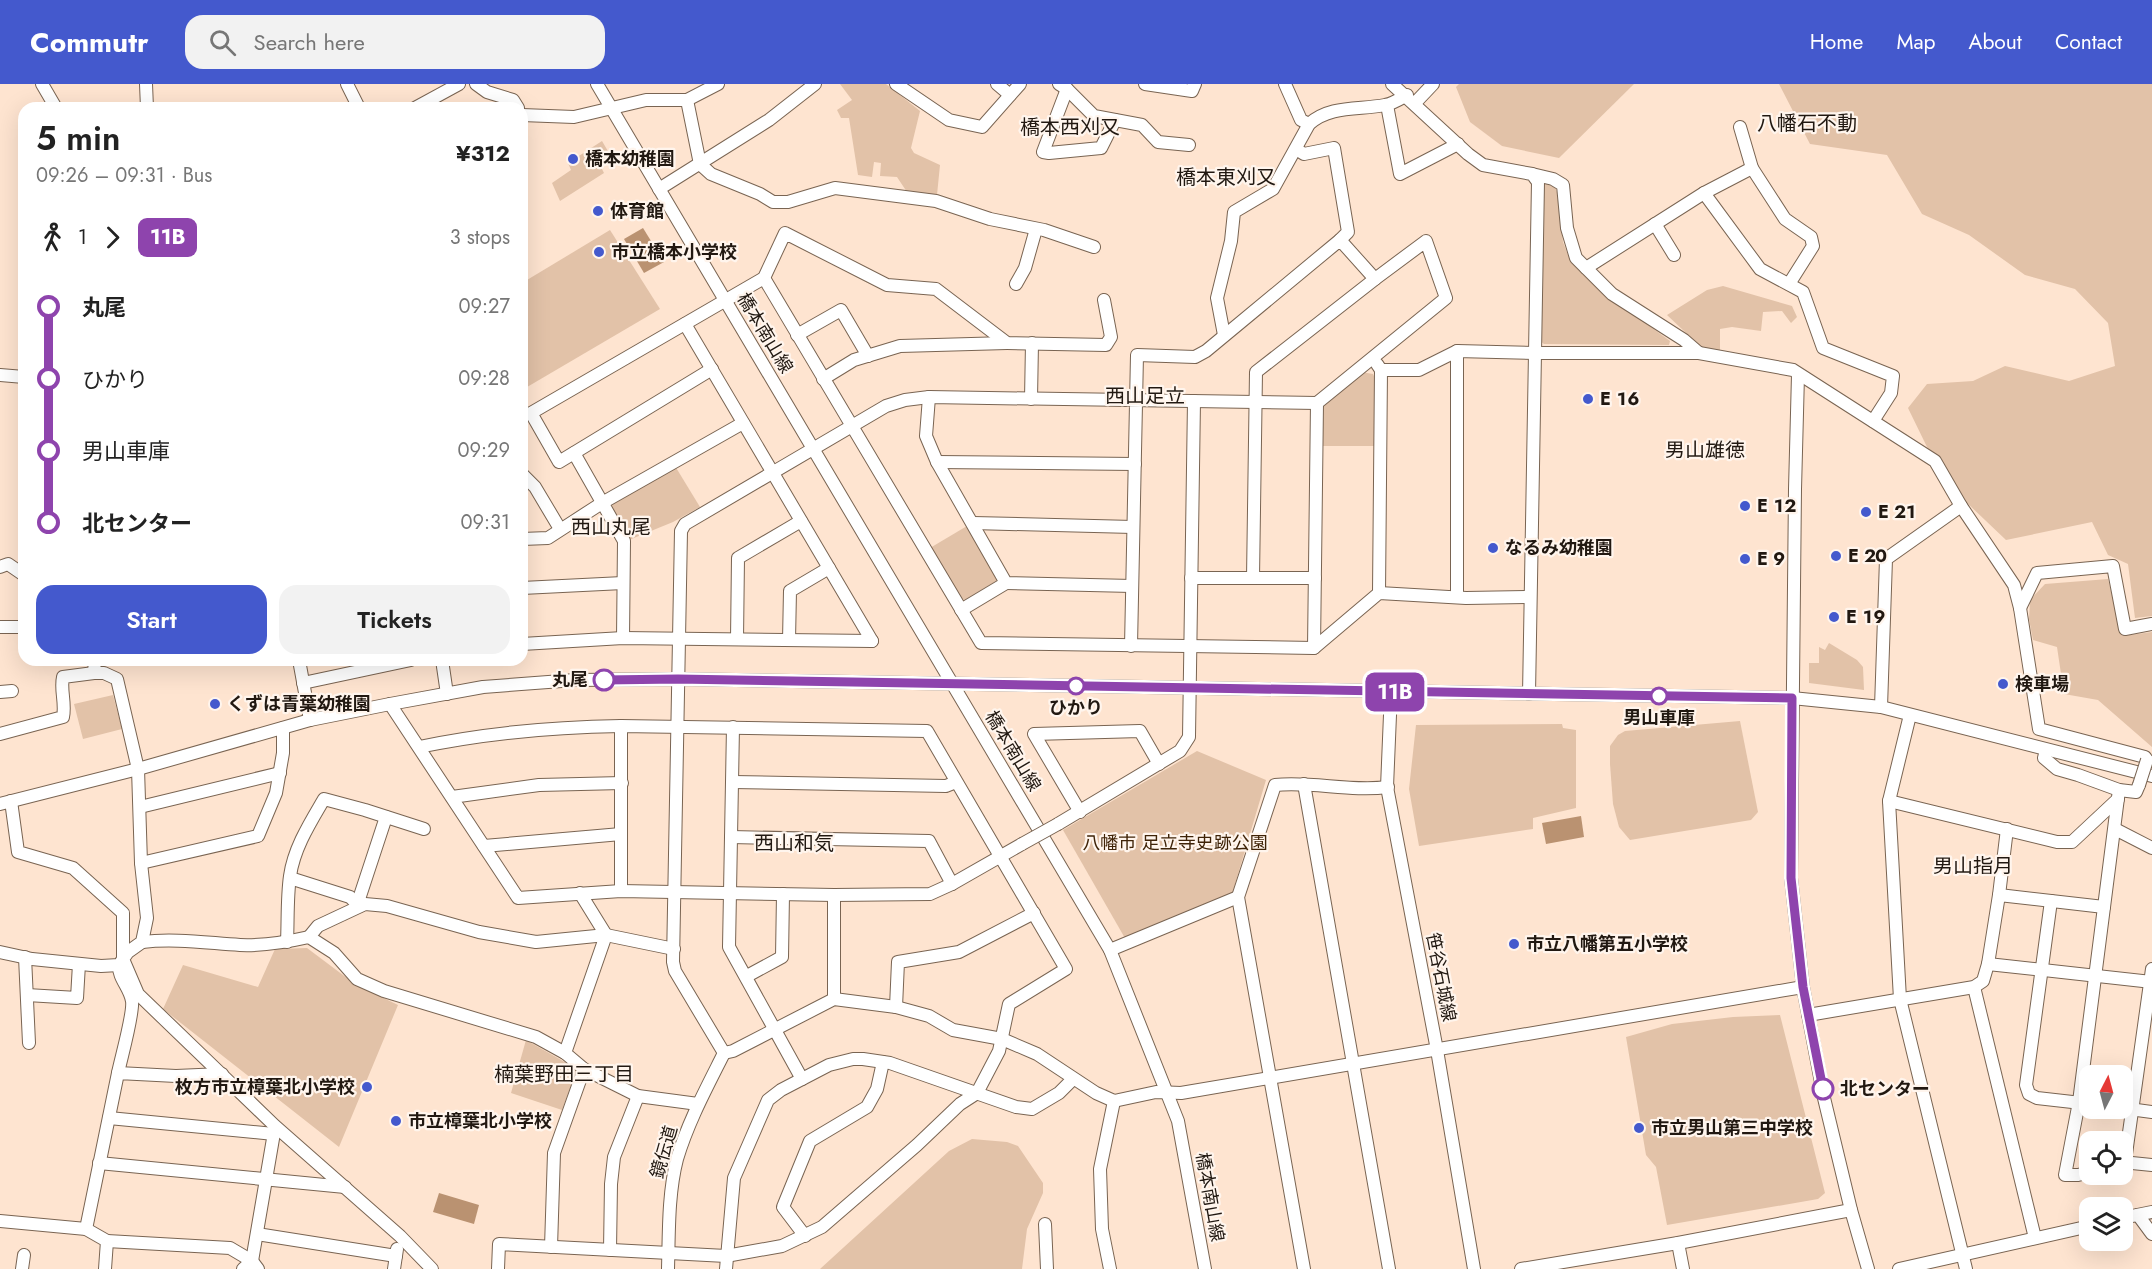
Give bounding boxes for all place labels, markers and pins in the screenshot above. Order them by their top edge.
place label: 橋本幼稚園 [585,146,675,172]
marker: 橋本幼稚園 [566,152,580,166]
place label: 体育館 [610,198,664,224]
marker: 体育館 [591,204,605,218]
place label: 市立橋本小学校 [611,239,737,265]
marker: 市立橋本小学校 [592,245,606,259]
place label: E １６ [1600,386,1639,412]
marker: E １６ [1581,392,1595,406]
place label: E １２ [1757,493,1797,519]
marker: E １２ [1738,499,1752,513]
place label: E ２１ [1878,499,1917,525]
marker: E ２１ [1859,505,1873,519]
place label: なるみ幼稚園 [1505,535,1613,561]
marker: なるみ幼稚園 [1486,541,1500,555]
place label: E ２０ [1848,543,1887,569]
place label: E ９ [1757,546,1785,572]
marker: E ２０ [1829,549,1843,563]
marker: E ９ [1738,552,1752,566]
place label: E １９ [1846,604,1885,630]
marker: E １９ [1827,610,1841,624]
place label: 丸尾 [552,667,588,693]
marker: 丸尾 [593,669,615,691]
place label: 検車場 [2015,671,2069,697]
marker: ひかり [1067,677,1085,695]
marker: 検車場 [1996,677,2010,691]
marker: 男山車庫 [1650,687,1668,705]
place label: くずは青葉幼稚園 [227,691,371,717]
place label: ひかり [1049,695,1103,721]
marker: くずは青葉幼稚園 [208,697,222,711]
place label: 男山車庫 [1623,705,1695,731]
place label: 市立八幡第五小学校 [1526,931,1688,957]
marker: 市立八幡第五小学校 [1507,937,1521,951]
place label: 枚方市立樟葉北小学校 [175,1074,355,1100]
place label: 北センター [1840,1076,1930,1102]
marker: 北センター [1812,1078,1834,1100]
marker: 枚方市立樟葉北小学校 [360,1080,374,1094]
place label: 市立樟葉北小学校 [408,1108,552,1134]
marker: 市立樟葉北小学校 [389,1114,403,1128]
place label: 市立男山第三中学校 [1651,1115,1813,1141]
marker: 市立男山第三中学校 [1632,1121,1646,1135]

